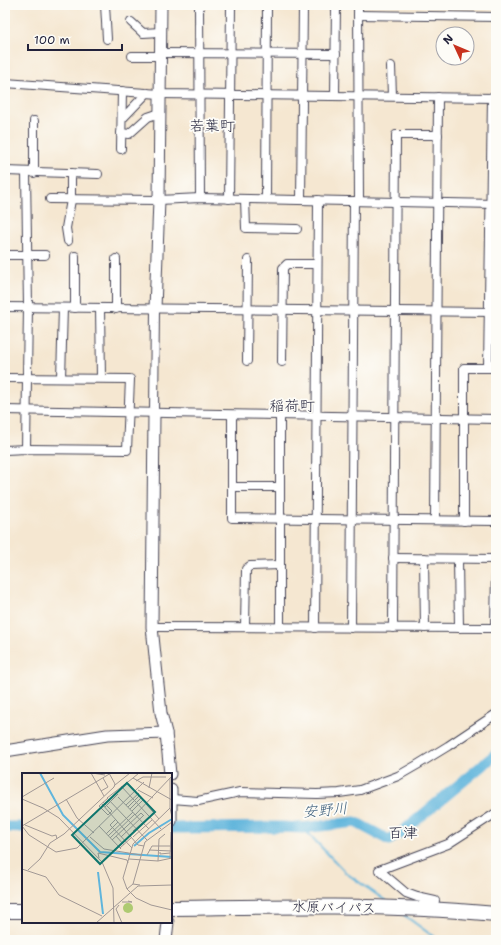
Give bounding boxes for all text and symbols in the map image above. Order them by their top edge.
scale bar [28,26,122,52]
north arrow [435,26,475,66]
text: N [440,31,457,48]
text: 100 m [34,32,70,48]
district label: 若葉町 [189,116,235,136]
district label: 稲荷町 [269,396,315,416]
inset map [22,773,172,923]
water label: 安野川 [302,798,348,822]
district label: 百津 [388,823,418,843]
street label: 水原バイパス [292,897,376,917]

